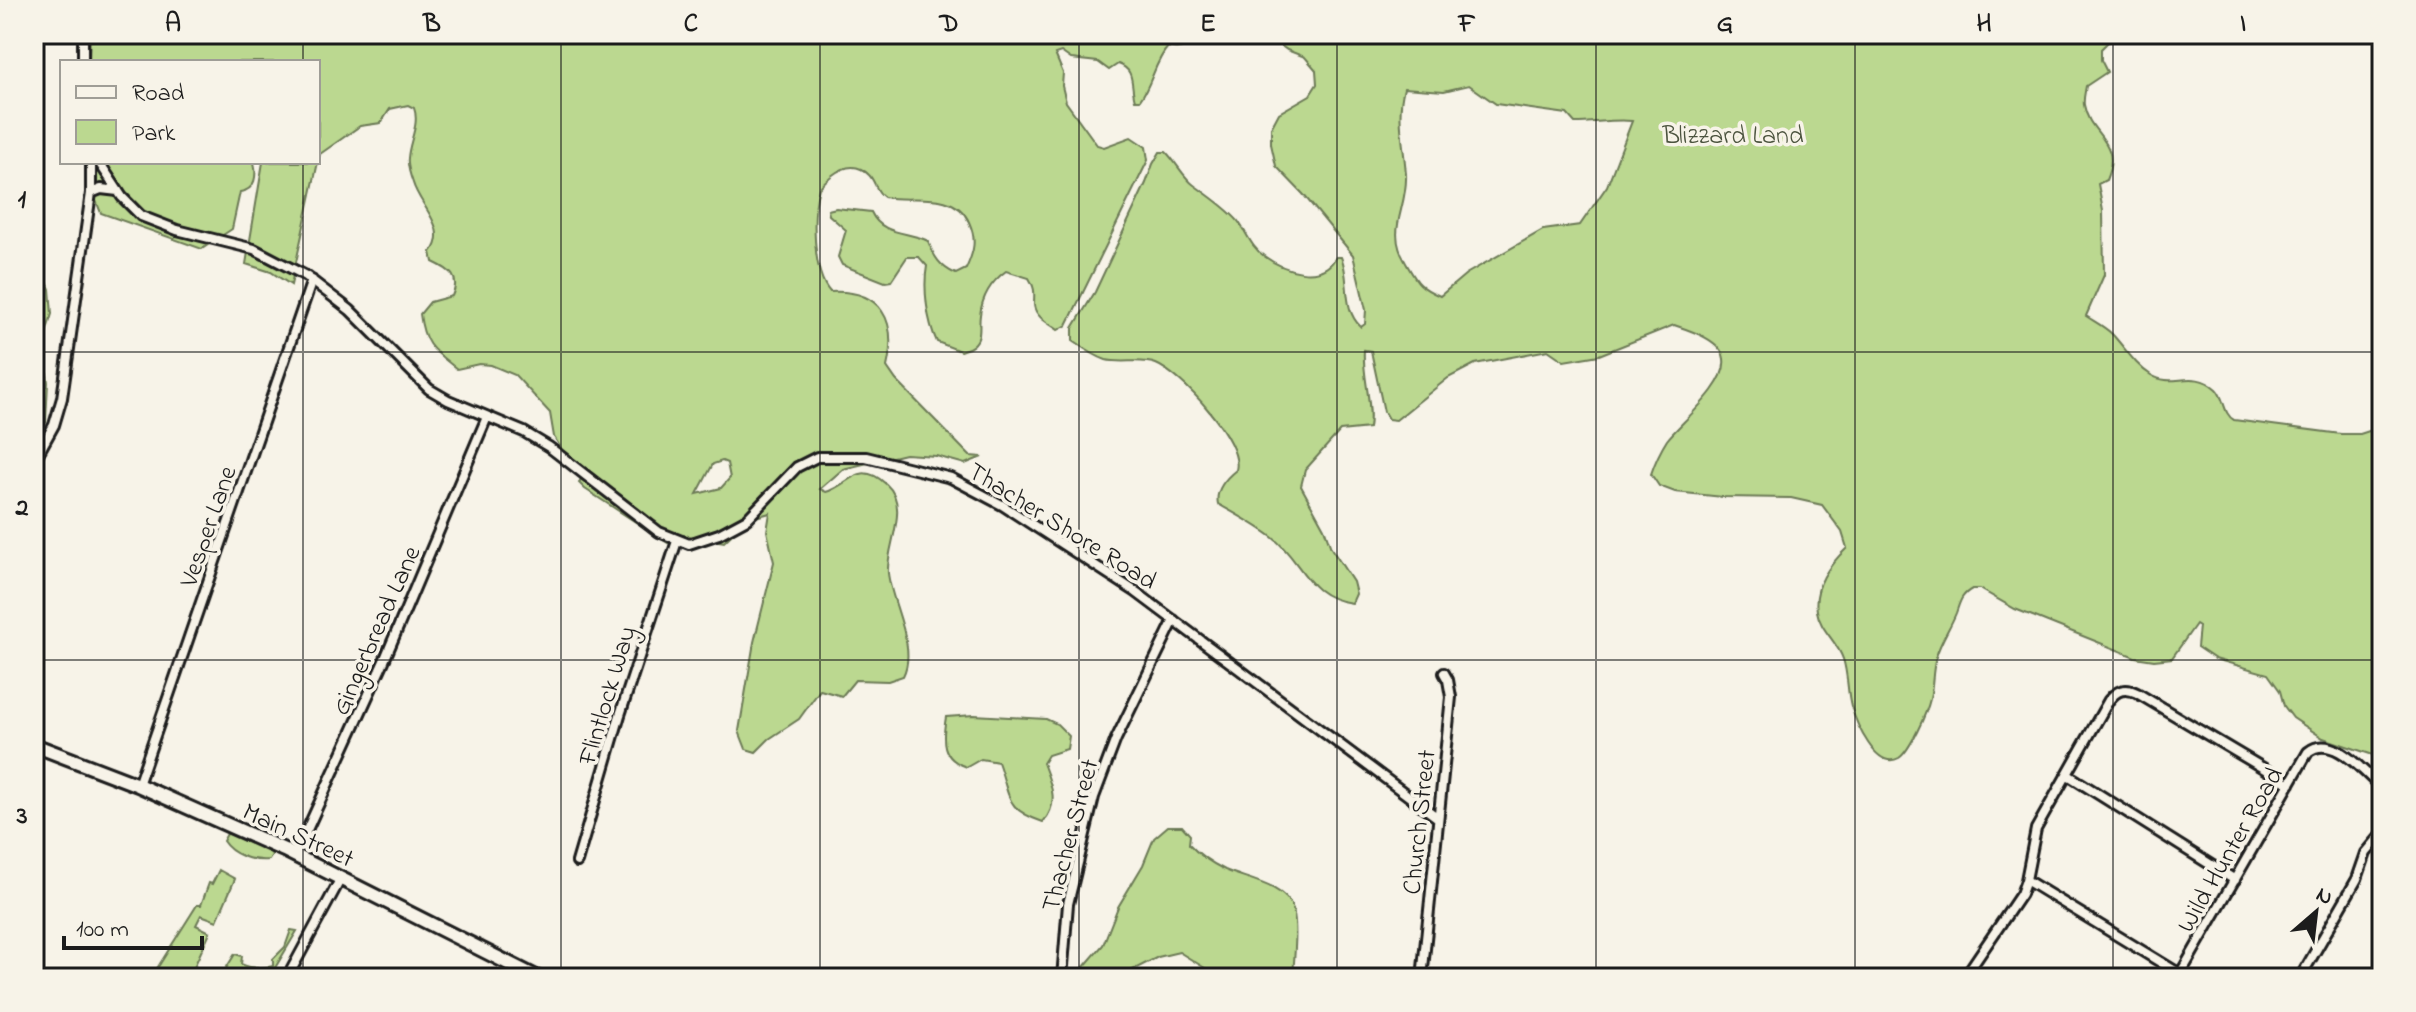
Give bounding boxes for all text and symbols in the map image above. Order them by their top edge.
text: A [165,6,181,44]
text: B [422,6,441,44]
text: C [684,6,698,44]
text: D [938,6,959,44]
text: E [1200,6,1216,44]
text: F [1457,6,1476,44]
text: G [1717,6,1733,44]
text: H [1976,6,1992,44]
text: I [2240,6,2246,44]
legend [60,60,320,164]
text: Road [132,77,185,112]
text: Park [132,117,176,152]
park label: Blizzard Land [1661,118,1804,156]
text: 1 [18,182,27,220]
street label: Thacher Shore Road [959,454,1164,601]
street label: Vesper Lane [171,461,248,593]
text: 2 [15,490,29,528]
street label: Gingerbread Lane [323,540,432,722]
street label: Flintlock Way [569,622,648,771]
street label: Church Street [1394,748,1448,897]
street label: Thacher Street [1033,755,1111,916]
street label: Wild Hunter Road [2169,760,2295,940]
street label: Main Street [236,794,360,879]
text: 3 [16,798,28,836]
north arrow [2276,872,2356,952]
text: N [2310,879,2338,915]
scale bar [64,900,202,950]
text: 100 m [76,913,129,948]

